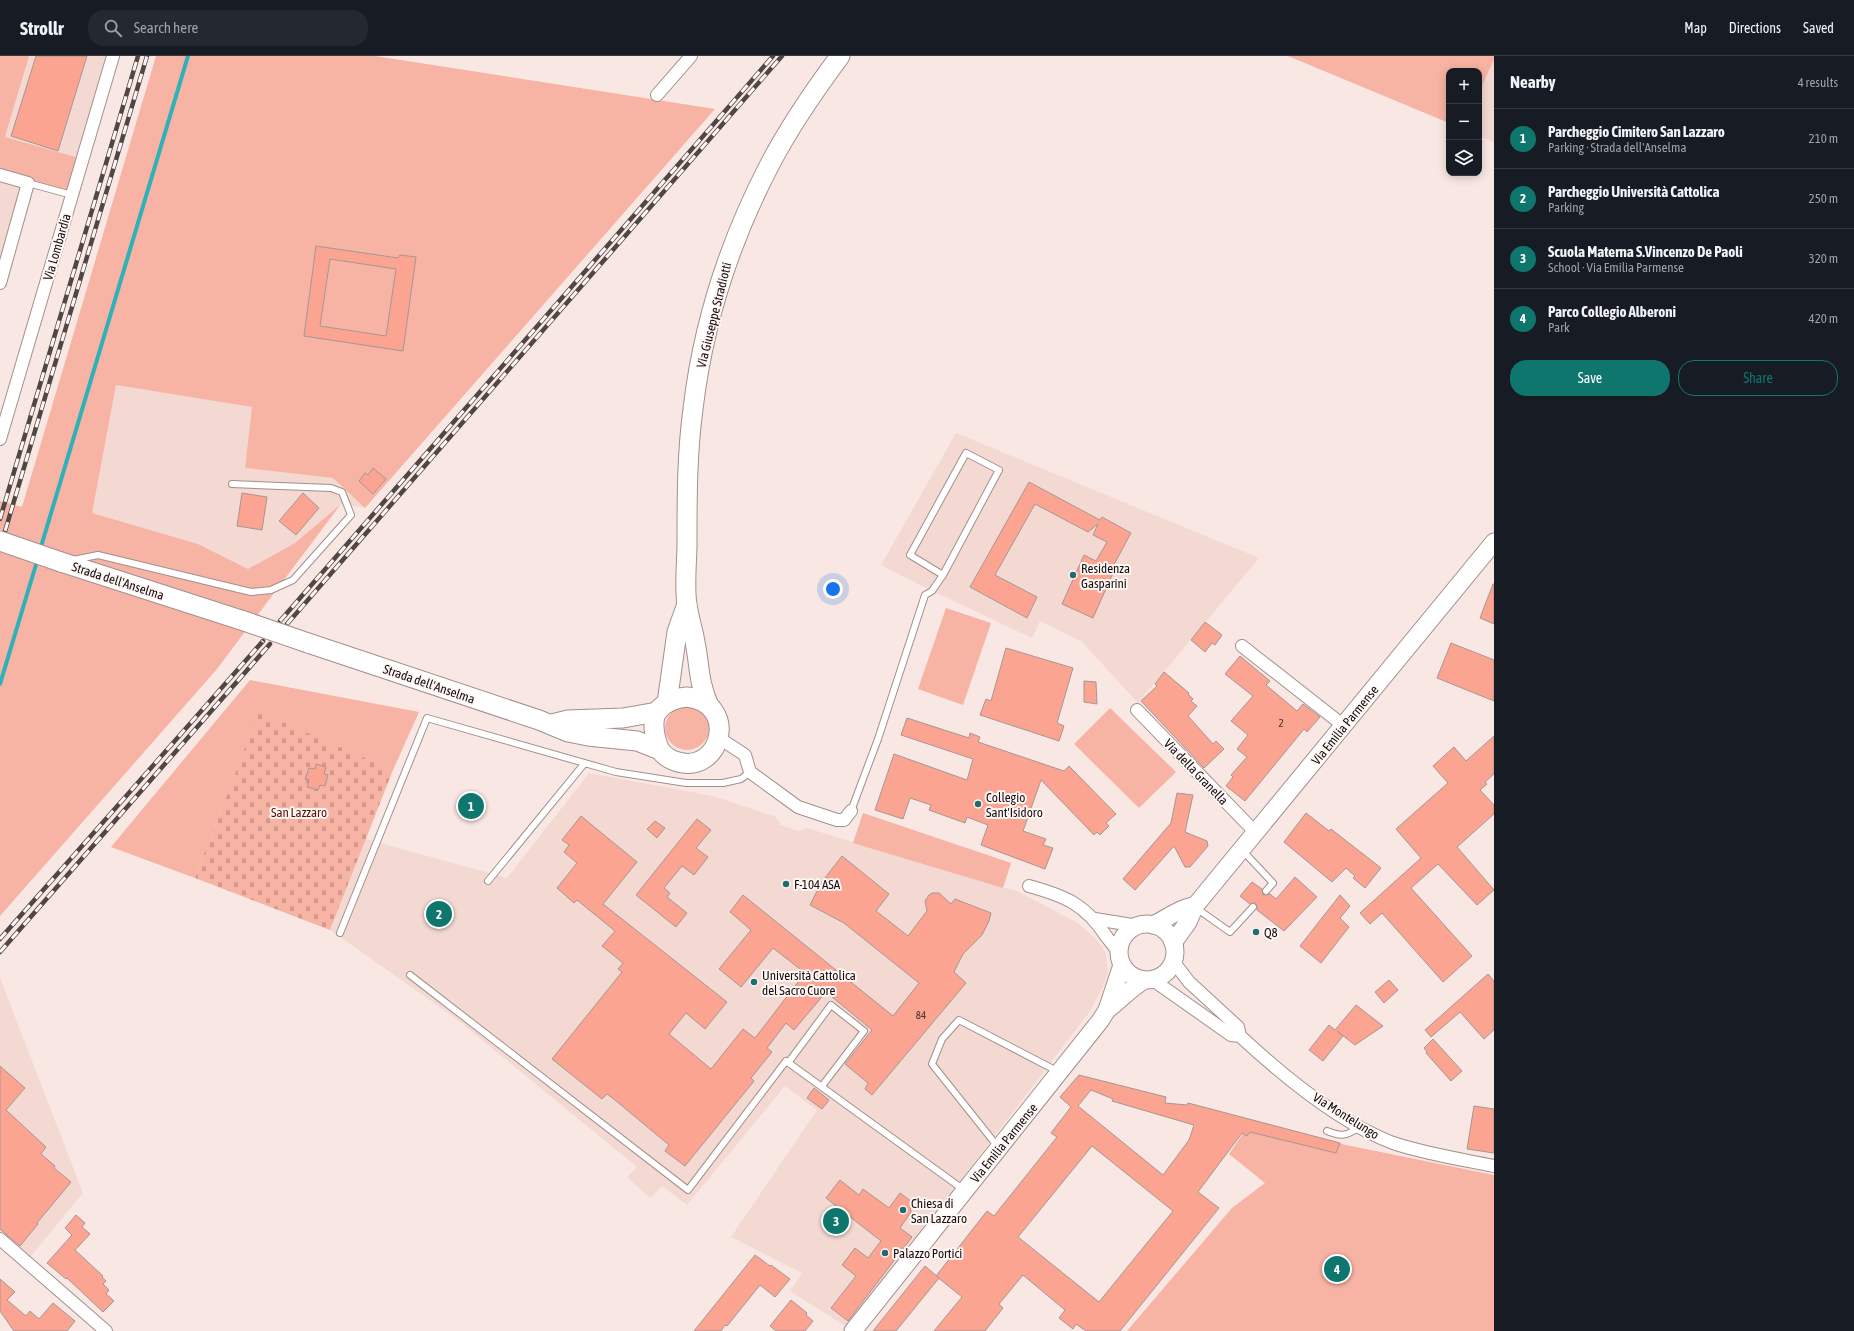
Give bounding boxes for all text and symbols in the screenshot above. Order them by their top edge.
search box [88,10,368,46]
text: Strollr [20,17,64,39]
icon: search [102,17,124,39]
text: Search here [134,19,198,36]
text: Map [1684,20,1707,36]
text: Directions [1729,20,1781,36]
text: Saved [1803,20,1834,36]
map controls [1446,68,1482,176]
button: + [1446,68,1482,104]
text: Nearby [1510,72,1556,92]
text: 4 results [1798,75,1838,90]
button: − [1446,104,1482,140]
text: Parcheggio Cimitero San Lazzaro [1548,123,1725,140]
text: 1 [1520,131,1526,146]
text: 210 m [1809,131,1838,146]
button: layers [1446,140,1482,176]
text: Parking · Strada dell'Anselma [1548,140,1686,155]
text: Parcheggio Università Cattolica [1548,183,1719,200]
text: 2 [1520,191,1526,206]
text: 250 m [1809,191,1838,206]
text: Parking [1548,200,1584,215]
street label: Via Lombardia [40,212,74,282]
text: Scuola Materna S.Vincenzo De Paoli [1548,243,1743,260]
text: 3 [1520,251,1526,266]
text: 320 m [1809,251,1838,266]
text: School · Via Emilia Parmense [1548,260,1684,275]
street label: Via Giuseppe Stradiotti [694,261,734,369]
text: Parco Collegio Alberoni [1548,303,1676,320]
text: 4 [1520,311,1526,326]
text: 420 m [1809,311,1838,326]
text: Park [1548,320,1570,335]
button: Save [1510,360,1670,396]
button: Share [1678,360,1838,396]
street label: Strada dell'Anselma [70,559,166,603]
place label: Residenza Gasparini [1081,561,1130,591]
marker: Residenza Gasparini [1068,570,1078,580]
your location [823,579,843,599]
street label: Strada dell'Anselma [381,661,477,707]
street label: Via Emilia Parmense [1309,682,1382,768]
house number: 2 [1278,717,1284,729]
street label: Via della Granella [1161,736,1231,808]
place label: Collegio Sant'Isidoro [986,790,1043,820]
pin: 1 [458,791,484,821]
marker: Collegio Sant'Isidoro [973,799,983,809]
park label: San Lazzaro [271,805,327,820]
place label: F-104 ASA [794,877,841,892]
marker: F-104 ASA [781,879,791,889]
pin: 2 [426,899,452,929]
place label: Q8 [1264,925,1278,940]
marker: Q8 [1251,927,1261,937]
place label: Università Cattolica del Sacro Cuore [762,968,856,998]
marker: Università Cattolica del Sacro Cuore [749,977,759,987]
house number: 84 [916,1009,926,1021]
street label: Via Montelungo [1310,1090,1382,1142]
street label: Via Emilia Parmense [968,1100,1041,1186]
place label: Chiesa di San Lazzaro [911,1196,967,1226]
marker: Chiesa di San Lazzaro [898,1205,908,1215]
pin: 3 [823,1206,849,1236]
place label: Palazzo Portici [893,1246,962,1261]
marker: Palazzo Portici [880,1248,890,1258]
pin: 4 [1324,1254,1350,1284]

